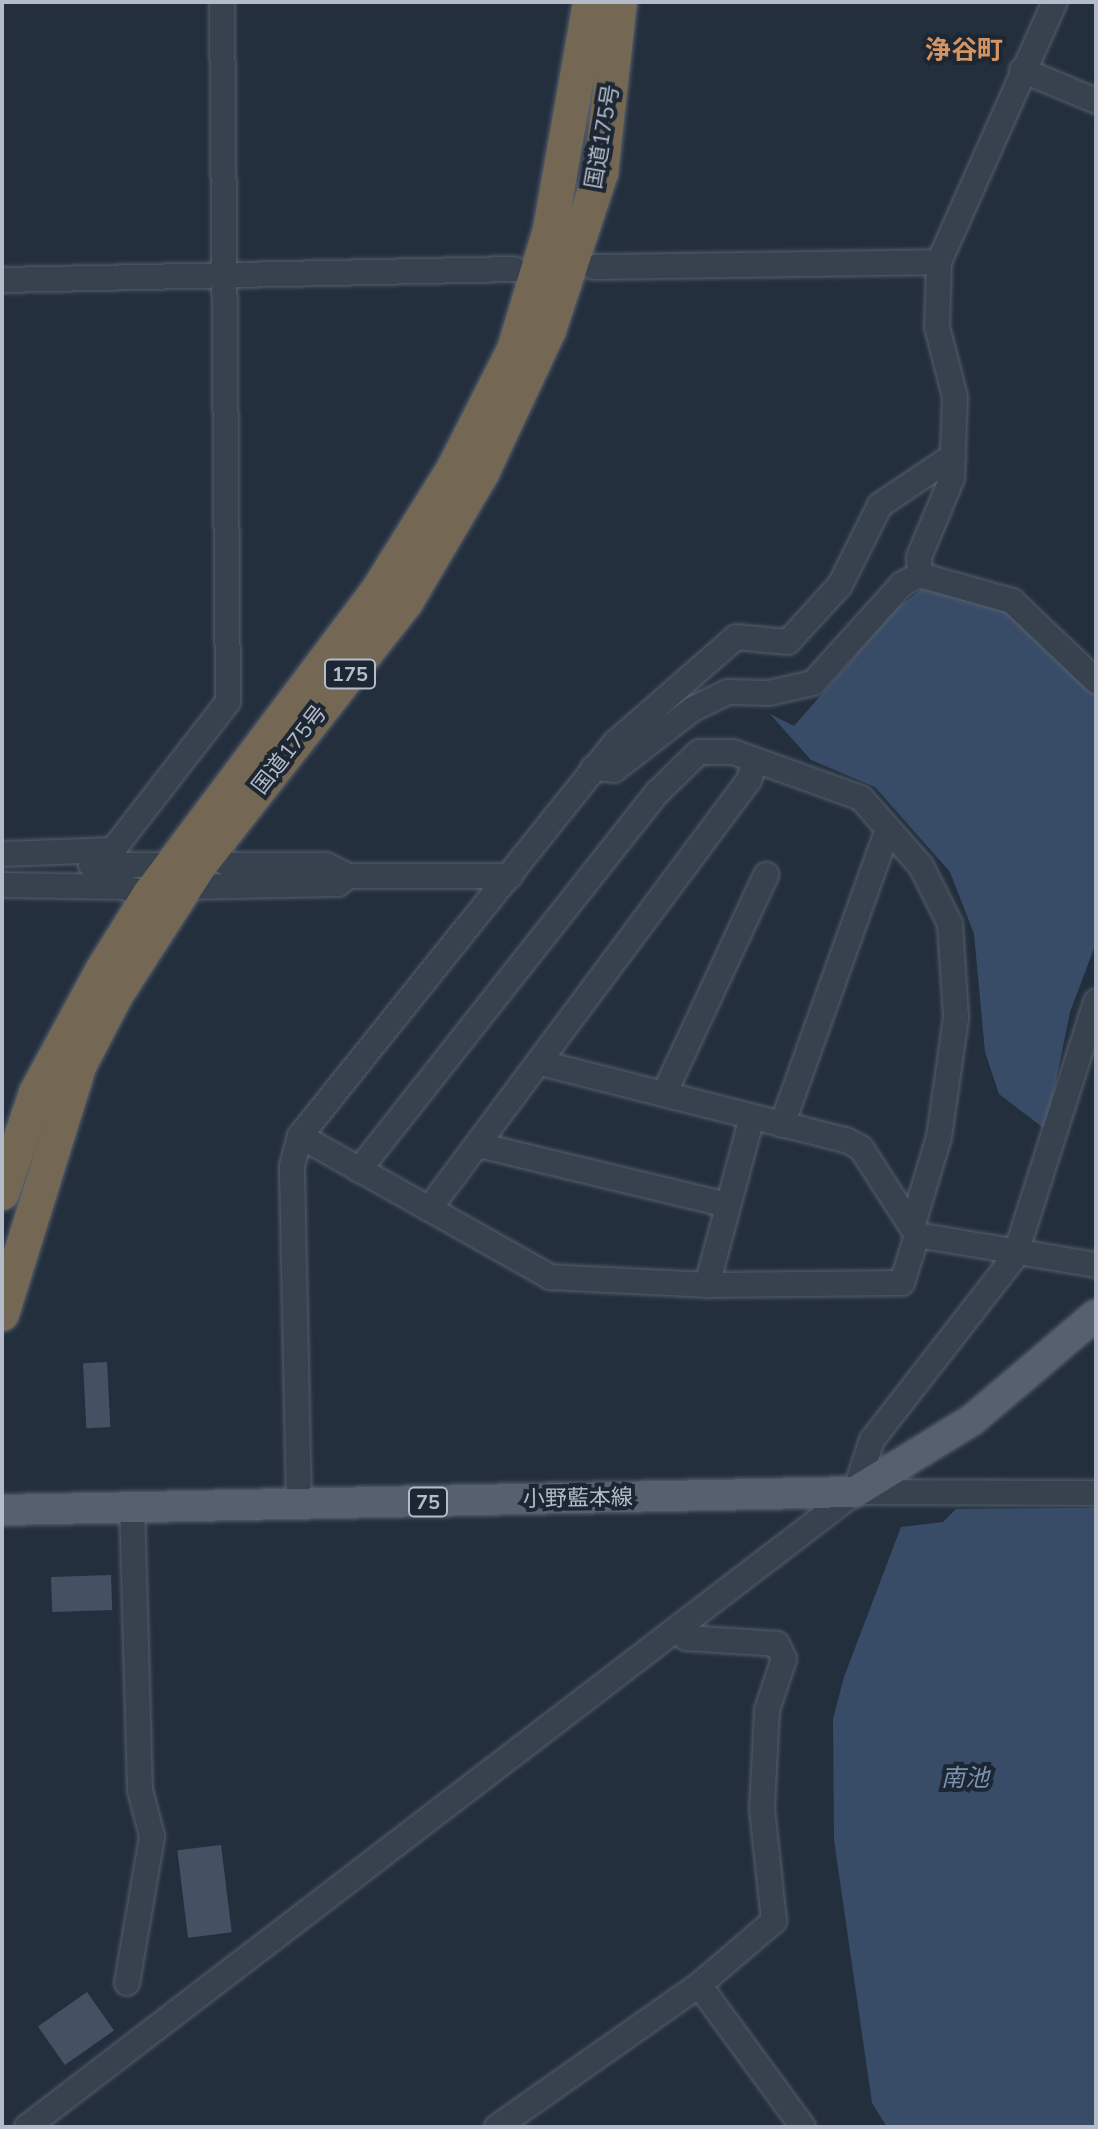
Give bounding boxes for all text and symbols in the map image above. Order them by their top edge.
district label: 浄谷町 [925,35,1003,67]
street label: 国道175号 [581,83,625,191]
road number: 175 [324,658,376,690]
street label: 国道175号 [247,700,333,800]
street label: 小野藍本線 [523,1485,633,1513]
road number: 75 [408,1486,448,1518]
water label: 南池 [941,1765,989,1793]

